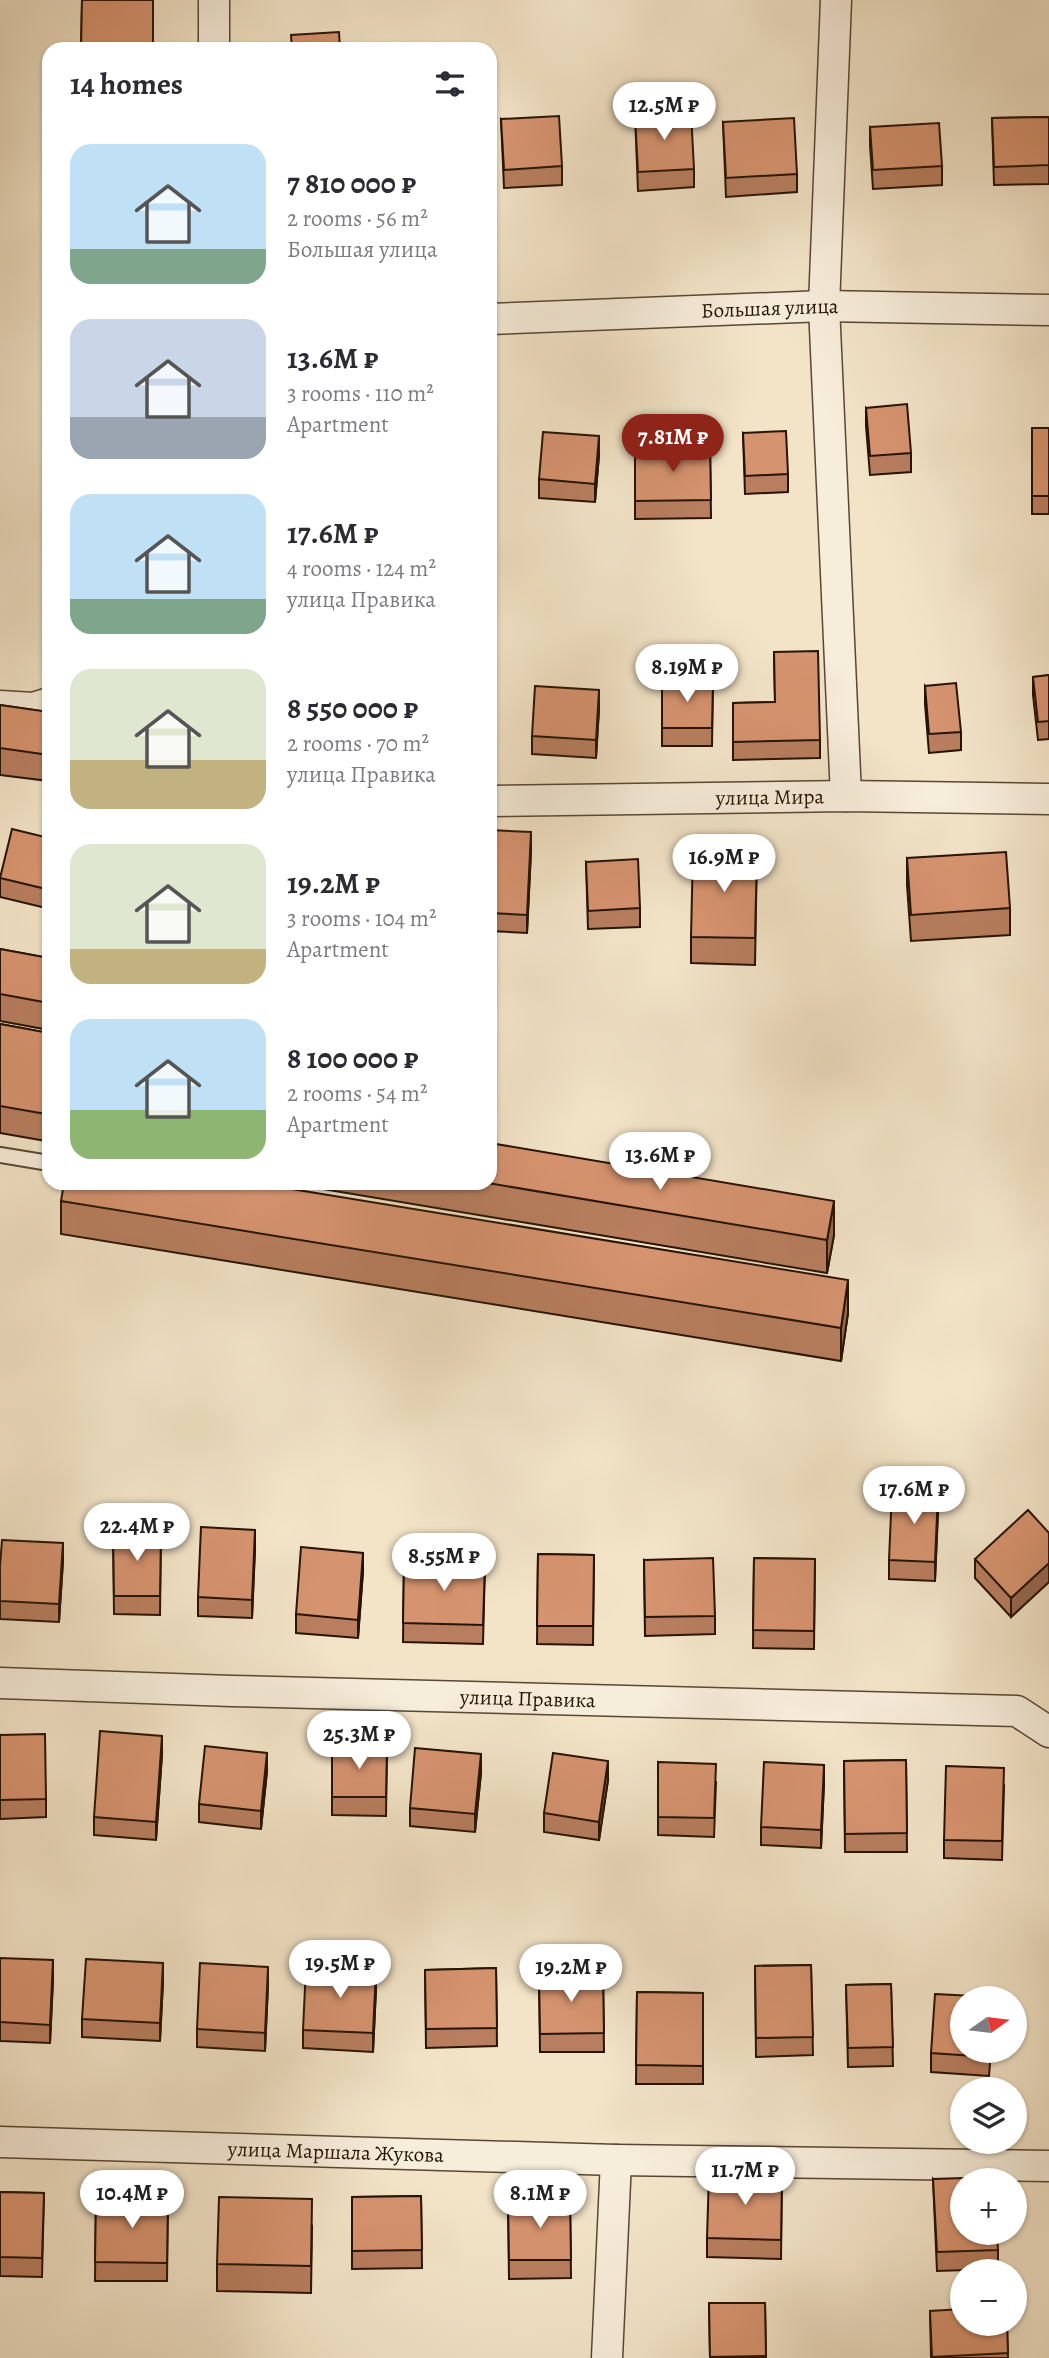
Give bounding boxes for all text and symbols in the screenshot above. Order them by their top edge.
text: 14 homes [70,64,183,104]
icon: filters [431,65,469,103]
pin: 12.5M ₽ [599,82,729,142]
text: 12.5M ₽ [629,89,699,120]
text: 7 810 000 ₽ [287,163,416,203]
icon: home [126,172,210,256]
text: 2 rooms · 56 m² [287,203,428,234]
text: Большая улица [287,234,438,265]
street label: Большая улица [700,292,839,325]
text: 13.6M ₽ [287,338,379,378]
icon: home [126,347,210,431]
text: 3 rooms · 110 m² [287,378,434,409]
text: Apartment [287,409,389,440]
pin: 7.81M ₽ [608,414,738,474]
text: 7.81M ₽ [638,421,708,452]
text: 17.6M ₽ [287,513,379,553]
icon: home [126,522,210,606]
text: 4 rooms · 124 m² [287,553,436,584]
text: улица Правика [287,584,436,615]
pin: 8.19M ₽ [622,644,752,704]
text: 8.19M ₽ [651,651,723,682]
text: 8 550 000 ₽ [287,688,418,728]
icon: home [126,697,210,781]
text: 2 rooms · 70 m² [287,728,429,759]
text: улица Правика [287,759,436,790]
street label: улица Мира [715,782,825,812]
pin: 16.9M ₽ [659,834,789,894]
text: 16.9M ₽ [689,841,759,872]
text: 19.2M ₽ [287,863,380,903]
icon: home [126,872,210,956]
text: 3 rooms · 104 m² [287,903,436,934]
text: Apartment [287,934,389,965]
text: 8 100 000 ₽ [287,1038,419,1078]
icon: home [126,1047,210,1131]
text: 2 rooms · 54 m² [287,1078,428,1109]
text: Apartment [287,1109,389,1140]
pin: 13.6M ₽ [595,1132,725,1192]
text: 13.6M ₽ [625,1139,695,1170]
pin: 17.6M ₽ [849,1466,979,1526]
text: 17.6M ₽ [879,1473,949,1504]
pin: 22.4M ₽ [72,1504,202,1563]
text: 22.4M ₽ [100,1510,174,1541]
pin: 8.55M ₽ [379,1534,509,1593]
text: 8.55M ₽ [408,1540,480,1571]
street label: улица Правика [458,1683,596,1714]
pin: 25.3M ₽ [294,1712,424,1771]
text: 25.3M ₽ [323,1718,395,1749]
pin: 19.5M ₽ [275,1940,405,2000]
pin: 19.2M ₽ [506,1944,636,2004]
text: 19.5M ₽ [305,1947,375,1978]
text: 19.2M ₽ [535,1951,607,1982]
north arrow [950,1986,1027,2063]
map controls [950,1986,1027,2336]
button: layers [950,2077,1027,2154]
street label: улица Маршала Жукова [226,2135,445,2169]
pin: 11.7M ₽ [680,2148,810,2207]
text: 11.7M ₽ [711,2154,779,2185]
button: + [950,2168,1027,2245]
pin: 10.4M ₽ [67,2170,197,2230]
pin: 8.1M ₽ [483,2170,597,2230]
text: 10.4M ₽ [96,2177,168,2208]
text: 8.1M ₽ [510,2177,570,2208]
button: − [950,2259,1027,2336]

